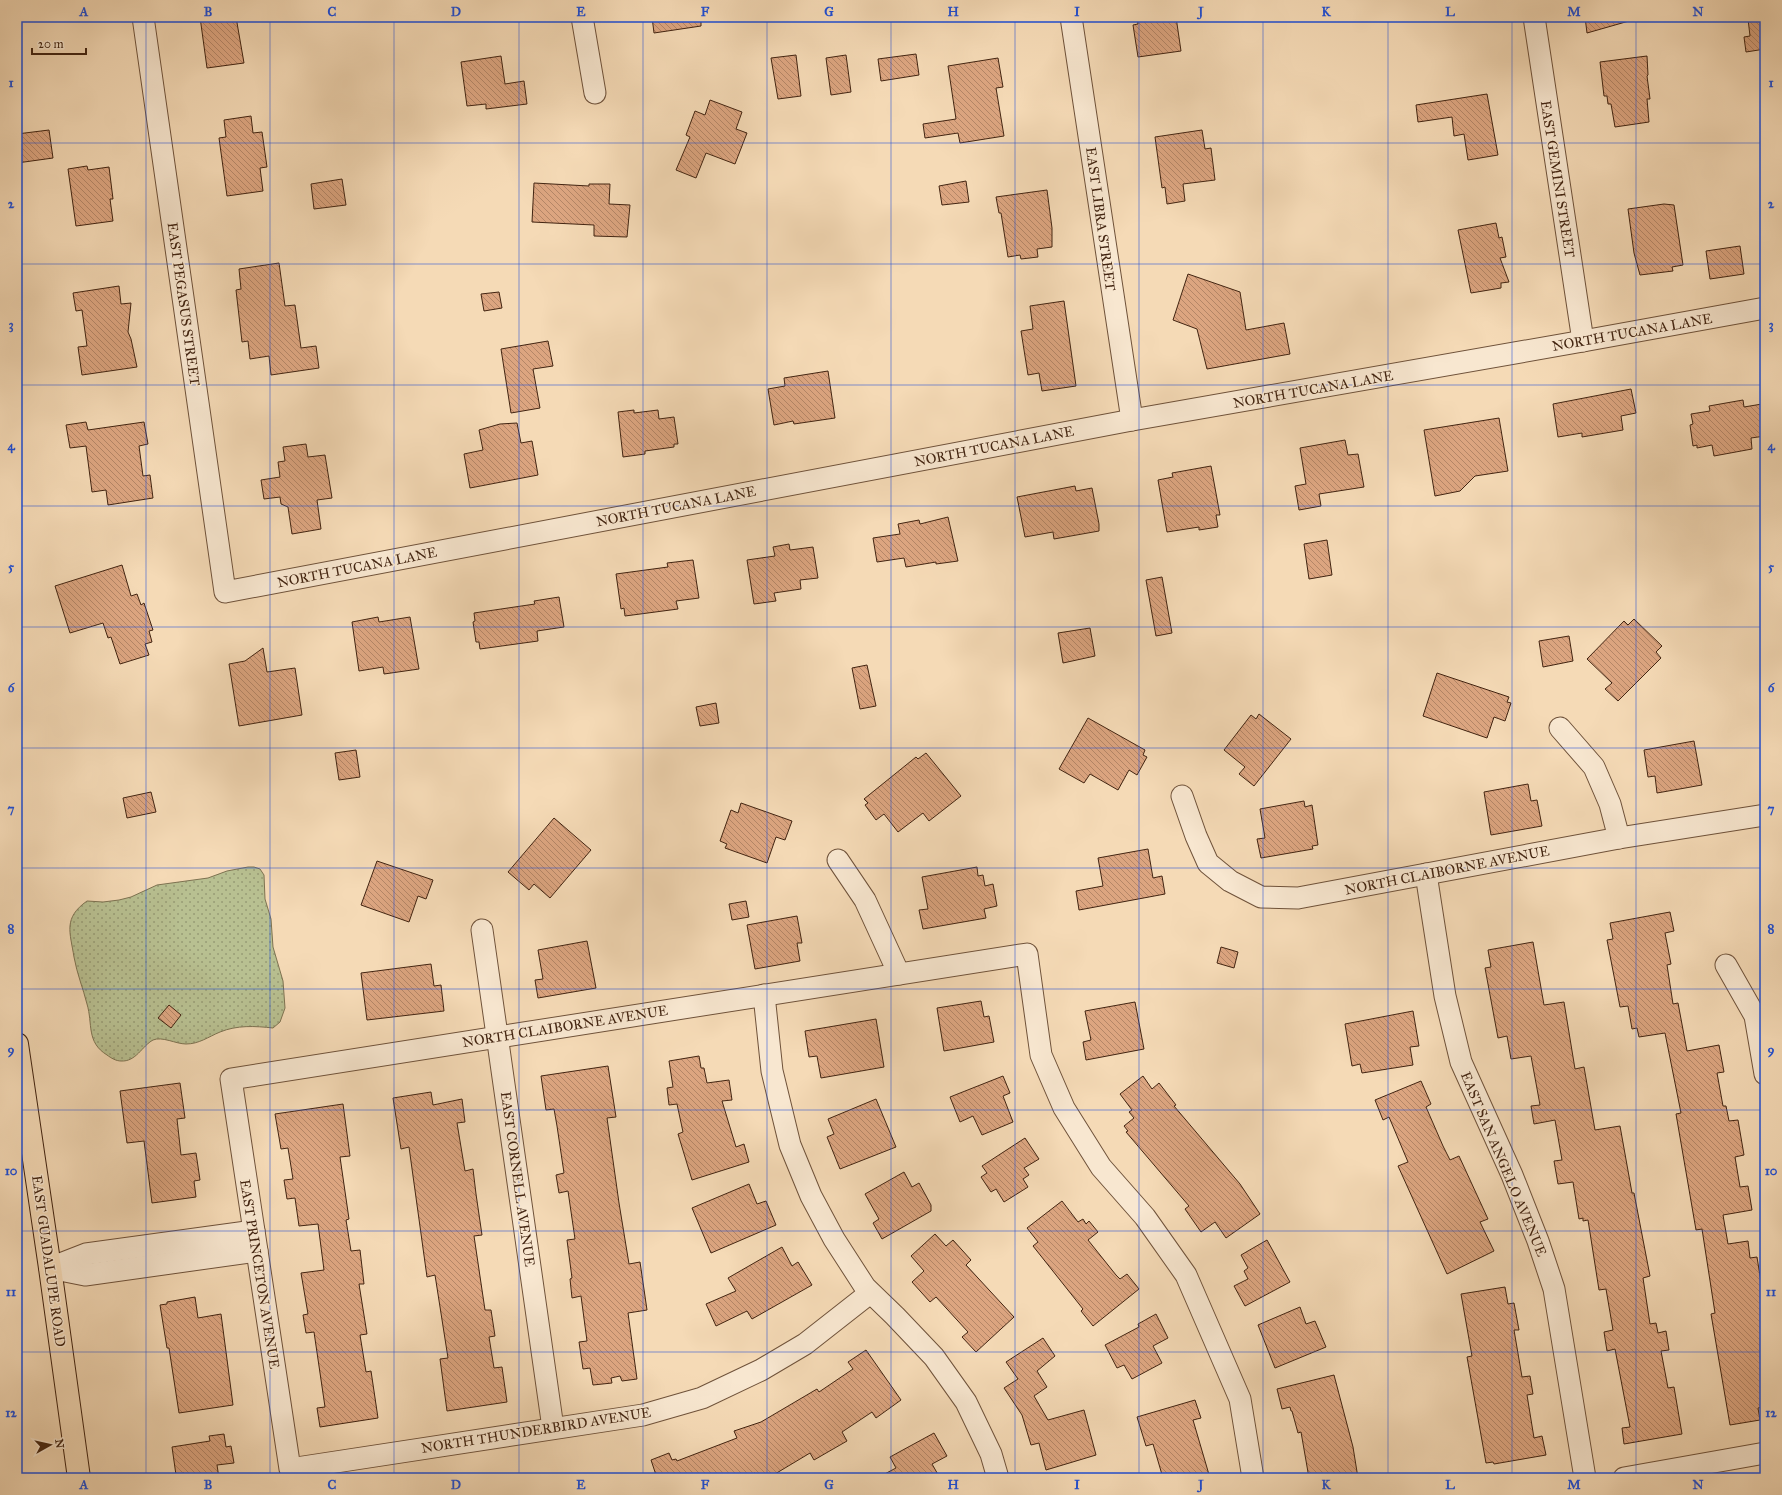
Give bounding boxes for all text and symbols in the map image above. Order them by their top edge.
text: A [79,4,89,20]
text: B [204,4,213,20]
text: C [328,4,337,20]
text: D [451,4,461,20]
text: E [576,4,586,20]
text: F [701,4,710,20]
text: G [824,4,834,20]
text: H [947,4,959,20]
text: I [1074,4,1080,20]
text: J [1196,4,1204,20]
text: K [1321,4,1331,20]
text: L [1445,4,1455,20]
text: M [1567,4,1581,20]
text: N [1692,4,1704,20]
scale bar [32,30,86,56]
text: 20 m [38,37,64,51]
text: 1 [8,75,14,91]
text: 1 [1768,75,1774,91]
street label: EAST GEMINI STREET [1537,99,1578,259]
street label: EAST LIBRA STREET [1082,146,1119,292]
text: 2 [8,196,15,212]
text: 2 [1768,196,1775,212]
street label: EAST PEGASUS STREET [164,221,203,387]
street label: NORTH TUCANA LANE [1551,310,1714,355]
text: 3 [8,317,14,333]
text: 3 [1768,317,1774,333]
street label: NORTH TUCANA LANE [1232,367,1395,412]
street label: NORTH TUCANA LANE [913,423,1075,470]
text: 4 [7,438,15,454]
text: 4 [1767,438,1775,454]
street label: NORTH TUCANA LANE [595,483,757,530]
street label: NORTH TUCANA LANE [276,544,438,591]
text: 5 [8,559,15,575]
text: 5 [1768,559,1775,575]
text: 6 [8,680,16,696]
text: 6 [1768,680,1776,696]
text: 7 [8,801,15,817]
text: 7 [1768,801,1775,817]
street label: NORTH CLAIBORNE AVENUE [1343,842,1551,899]
text: 8 [8,921,15,937]
text: 8 [1768,921,1775,937]
street label: NORTH CLAIBORNE AVENUE [461,1002,669,1051]
text: 9 [8,1042,15,1058]
text: 9 [1768,1042,1775,1058]
street label: EAST SAN ANGELO AVENUE [1457,1069,1550,1259]
street label: EAST CORNELL AVENUE [497,1090,538,1268]
text: 10 [5,1163,18,1179]
text: 10 [1765,1163,1778,1179]
street label: EAST GUADALUPE ROAD [28,1174,69,1348]
street label: EAST PRINCETON AVENUE [236,1178,283,1370]
text: 11 [6,1284,16,1300]
text: 11 [1766,1284,1776,1300]
street label: NORTH THUNDERBIRD AVENUE [420,1404,652,1457]
text: 12 [5,1405,17,1421]
text: 12 [1765,1405,1777,1421]
north arrow [30,1425,70,1465]
text: N [52,1438,67,1450]
text: A [79,1477,89,1493]
text: B [204,1477,213,1493]
text: C [328,1477,337,1493]
text: D [451,1477,461,1493]
text: E [576,1477,586,1493]
text: F [701,1477,710,1493]
text: G [824,1477,834,1493]
text: H [947,1477,959,1493]
text: I [1074,1477,1080,1493]
text: J [1196,1477,1204,1493]
text: K [1321,1477,1331,1493]
text: L [1445,1477,1455,1493]
text: M [1567,1477,1581,1493]
text: N [1692,1477,1704,1493]

